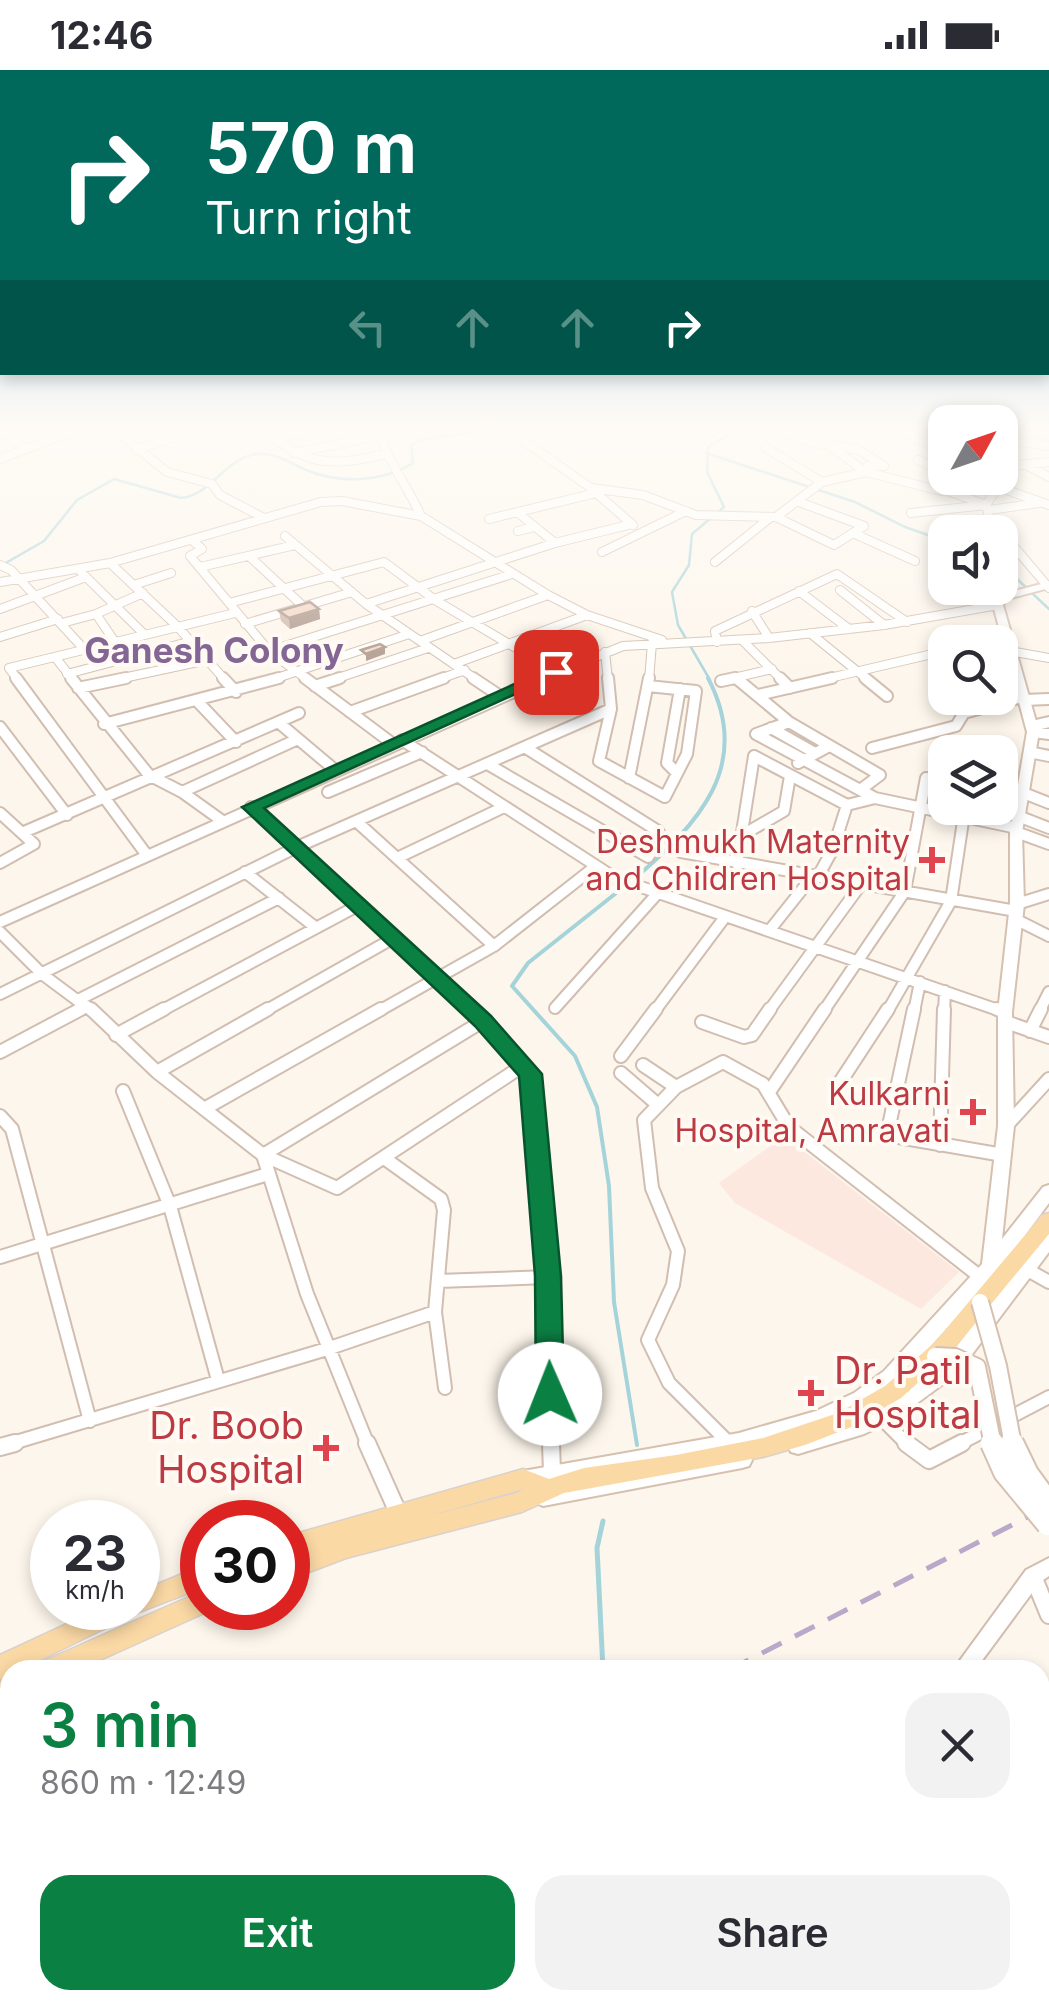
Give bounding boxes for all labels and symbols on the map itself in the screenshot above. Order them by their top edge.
north arrow [928,405,1018,495]
district label: Ganesh Colony [84,629,344,671]
pin [514,630,599,715]
place label: Deshmukh Maternity and Children Hospital [586,822,910,898]
marker: Deshmukh Maternity and Children Hospital [919,847,945,873]
place label: Kulkarni Hospital, Amravati [675,1074,950,1150]
marker: Kulkarni Hospital, Amravati [960,1099,986,1125]
position arrow [498,1342,602,1446]
place label: Dr. Patil Hospital [834,1347,981,1437]
marker: Dr. Patil Hospital [798,1380,824,1406]
place label: Dr. Boob Hospital [149,1402,304,1492]
marker: Dr. Boob Hospital [313,1435,339,1461]
speed limit sign: 30 [180,1500,310,1630]

